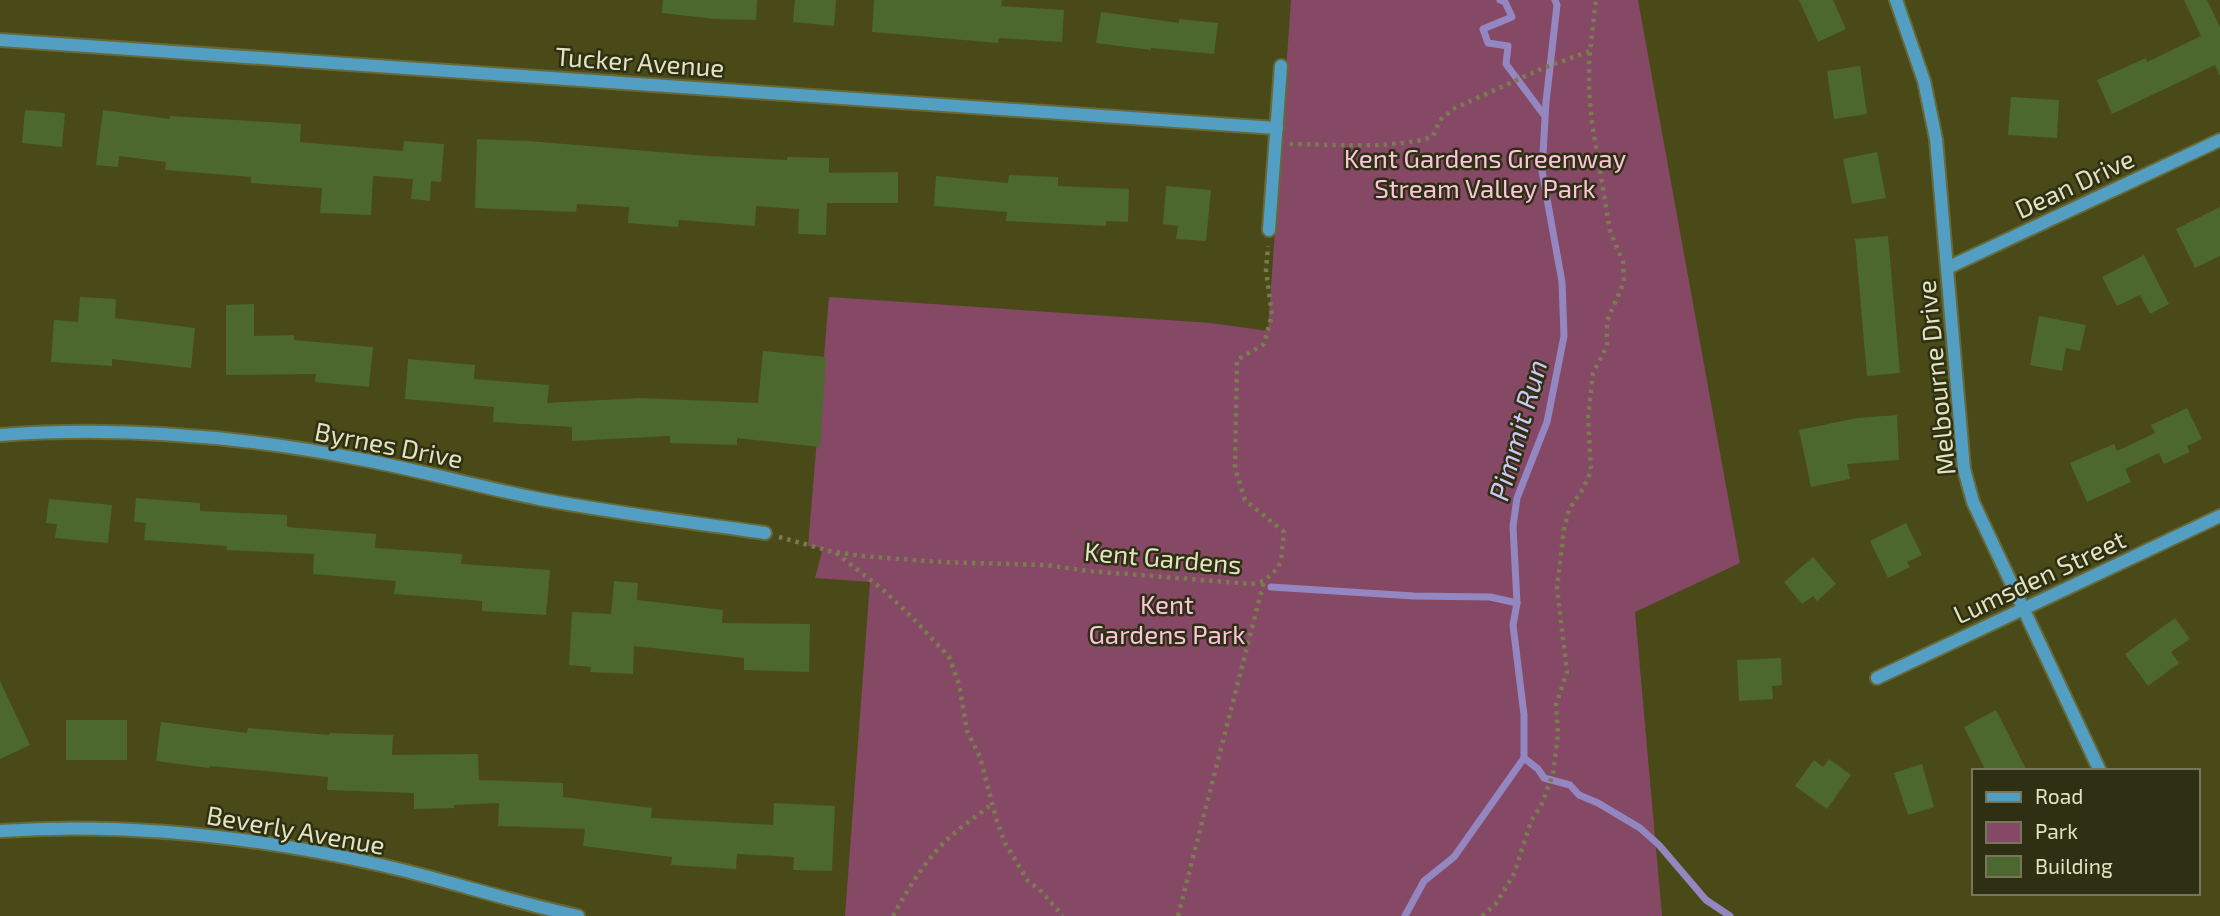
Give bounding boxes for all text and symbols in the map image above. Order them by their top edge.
street label: Tucker Avenue [554,40,726,82]
park label: Kent Gardens Greenway Stream Valley Park [1344,142,1626,203]
street label: Dean Drive [2009,142,2139,224]
street label: Melbourne Drive [1909,279,1961,477]
water label: Pimmit Run [1481,356,1553,504]
street label: Byrnes Drive [312,414,466,474]
street label: Lumsden Street [1948,523,2130,629]
street label: Kent Gardens [1083,535,1243,579]
park label: Kent Gardens Park [1089,588,1245,649]
legend [1972,769,2199,895]
text: Road [2035,783,2083,808]
street label: Beverly Avenue [204,798,388,860]
text: Park [2035,818,2078,843]
text: Building [2035,853,2113,878]

